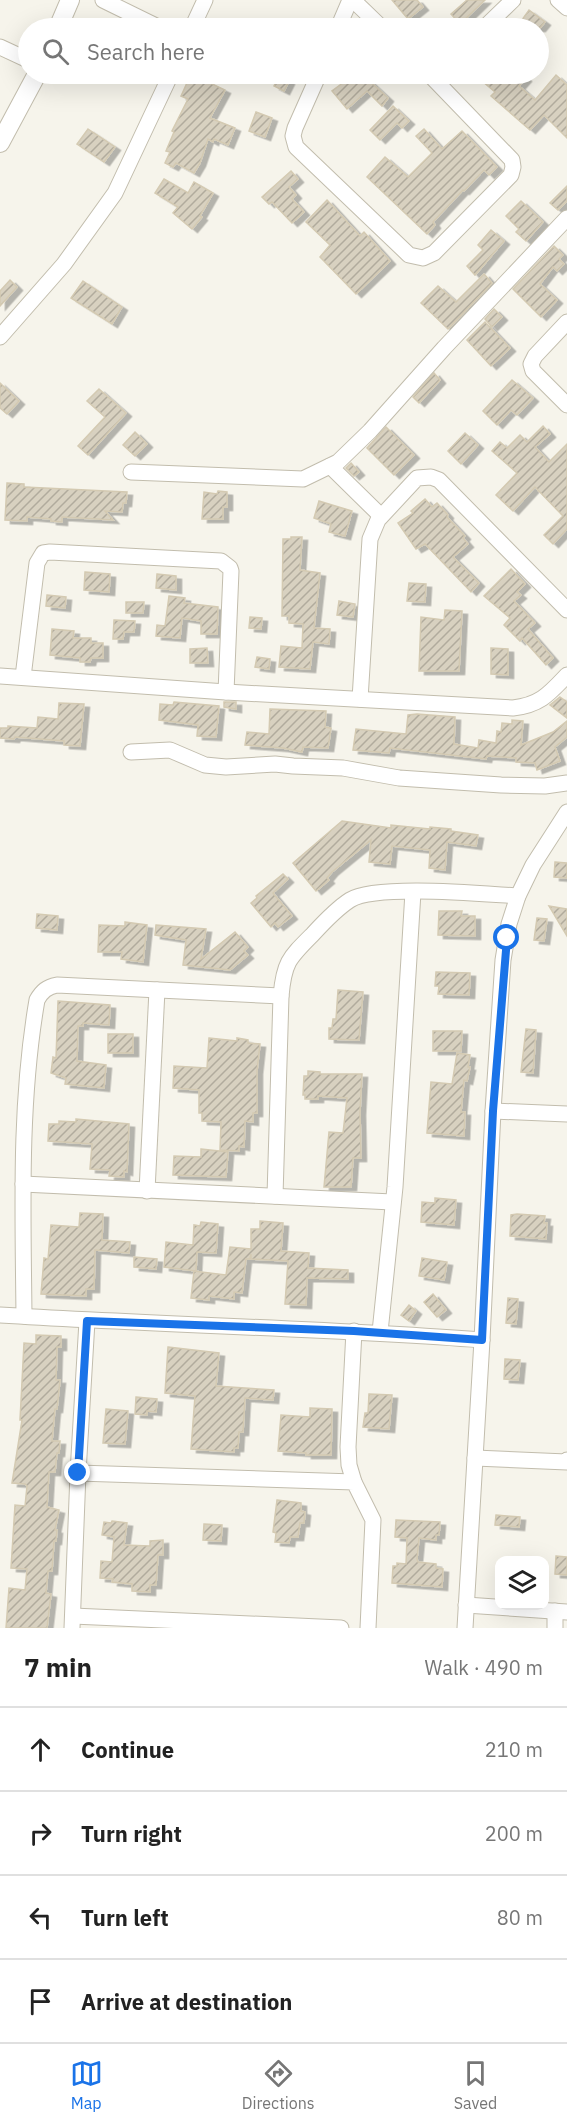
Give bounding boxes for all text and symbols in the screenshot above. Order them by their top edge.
search box [18,18,549,84]
icon: search [39,35,72,68]
text: Search here [87,37,205,66]
route start [493,924,519,950]
route end [64,1459,90,1485]
map controls [495,1556,549,1610]
button: layers [495,1556,549,1610]
text: 7 min [24,1650,92,1684]
text: Walk · 490 m [425,1654,543,1681]
icon: ahead [24,1733,57,1766]
text: Continue [81,1735,174,1764]
text: 210 m [485,1736,543,1763]
icon: right [24,1817,57,1850]
text: Turn right [81,1819,182,1848]
text: 200 m [485,1820,543,1847]
icon: left [24,1901,57,1934]
text: Turn left [81,1903,169,1932]
text: 80 m [497,1904,543,1931]
icon: arrive [24,1985,57,2018]
text: Arrive at destination [81,1987,292,2016]
tab: Map [70,2057,103,2113]
tab: Directions [242,2057,315,2113]
tab: Saved [454,2057,497,2113]

